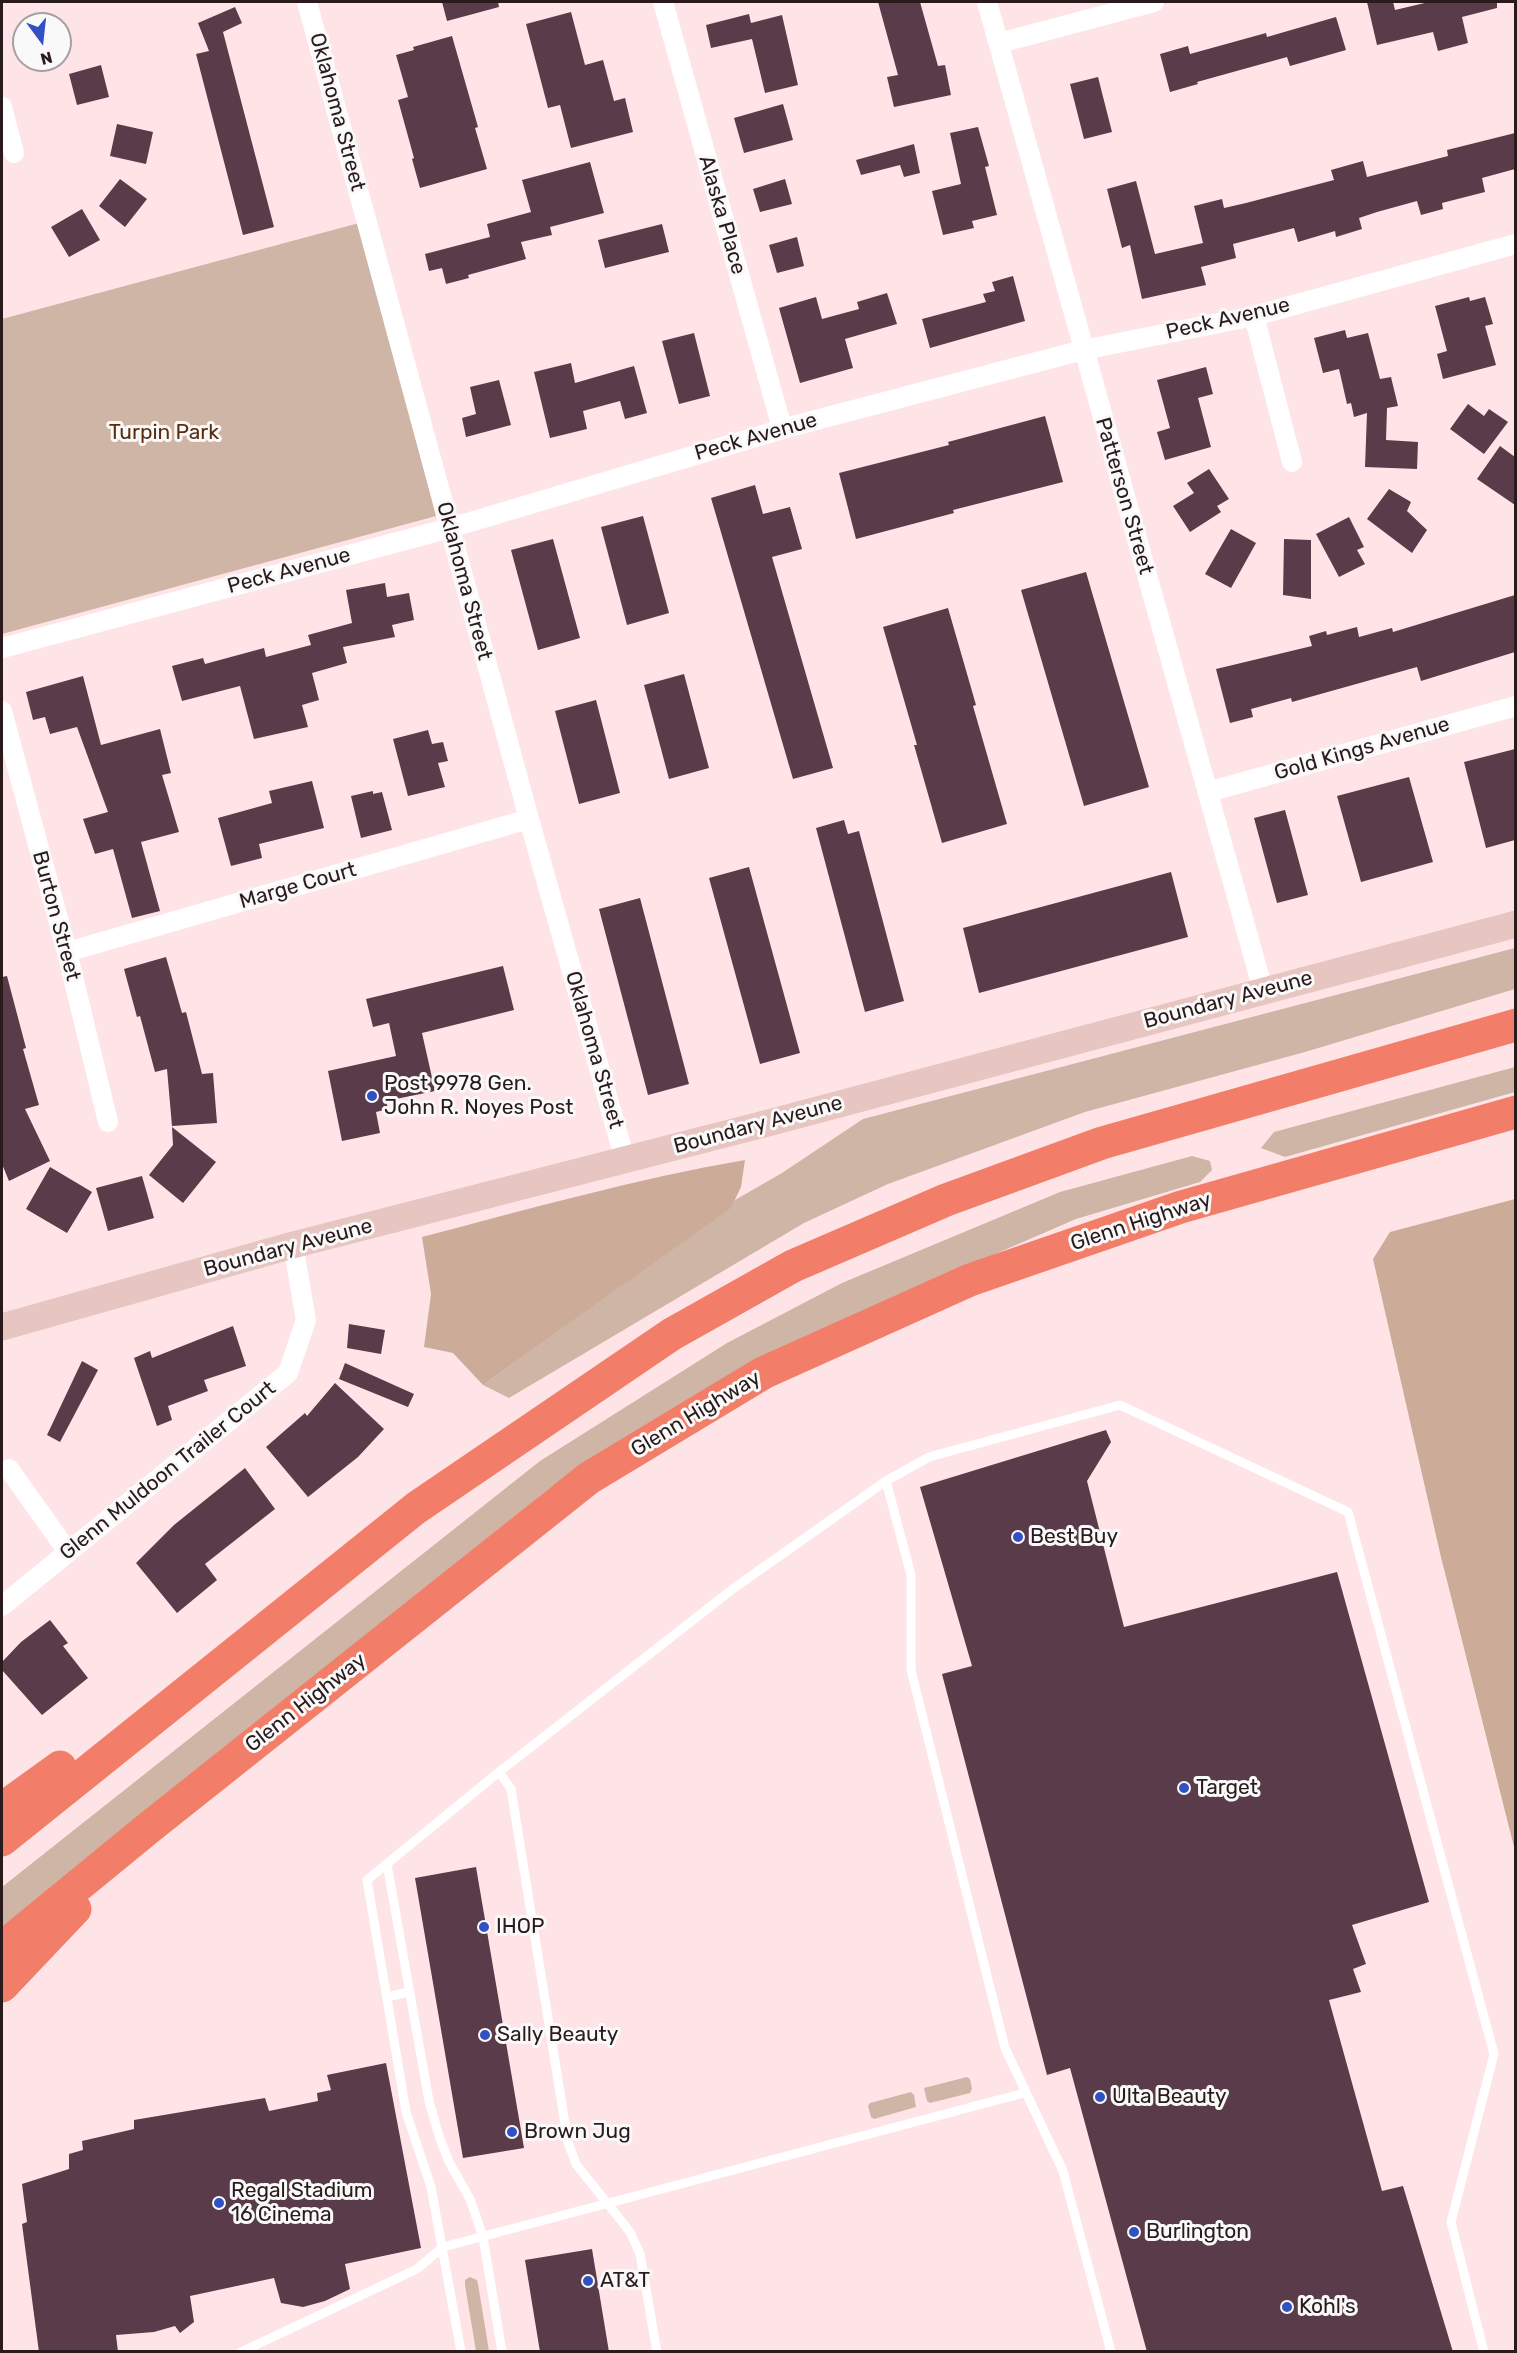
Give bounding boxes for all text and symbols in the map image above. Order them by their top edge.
north arrow [12,12,72,72]
street label: Oklahoma Street [304,30,370,194]
text: N [38,47,54,69]
street label: Alaska Place [693,153,751,277]
street label: Peck Avenue [1164,293,1292,345]
street label: Peck Avenue [692,407,820,467]
street label: Patterson Street [1090,415,1158,577]
park label: Turpin Park [109,420,219,446]
street label: Oklahoma Street [431,499,497,663]
street label: Peck Avenue [225,542,353,600]
street label: Gold Kings Avenue [1271,712,1453,786]
street label: Burton Street [27,848,85,984]
street label: Marge Court [237,857,359,915]
street label: Boundary Aveune [1141,965,1315,1035]
street label: Oklahoma Street [559,968,629,1132]
place label: Post 9978 Gen. John R. Noyes Post [384,1071,574,1121]
marker: Post 9978 Gen. John R. Noyes Post [365,1089,379,1103]
street label: Boundary Aveune [671,1090,845,1160]
street label: Glenn Highway [1067,1187,1215,1257]
street label: Boundary Aveune [201,1213,375,1283]
street label: Glenn Highway [627,1365,765,1463]
street label: Glenn Muldoon Trailer Court [55,1376,281,1566]
place label: Best Buy [1030,1524,1118,1550]
marker: Best Buy [1011,1530,1025,1544]
street label: Glenn Highway [241,1648,371,1758]
place label: Target [1196,1775,1258,1801]
marker: Target [1177,1781,1191,1795]
place label: IHOP [496,1914,544,1940]
marker: IHOP [477,1920,491,1934]
place label: Sally Beauty [497,2022,618,2048]
marker: Sally Beauty [478,2028,492,2042]
place label: Ulta Beauty [1112,2084,1227,2110]
marker: Ulta Beauty [1093,2090,1107,2104]
place label: Brown Jug [524,2119,631,2145]
marker: Brown Jug [505,2125,519,2139]
place label: Regal Stadium 16 Cinema [231,2178,373,2228]
marker: Regal Stadium 16 Cinema [212,2196,226,2210]
place label: Burlington [1146,2219,1249,2245]
marker: Burlington [1127,2225,1141,2239]
place label: AT&T [600,2268,650,2294]
marker: AT&T [581,2274,595,2288]
place label: Kohl's [1299,2294,1356,2320]
marker: Kohl's [1280,2300,1294,2314]

